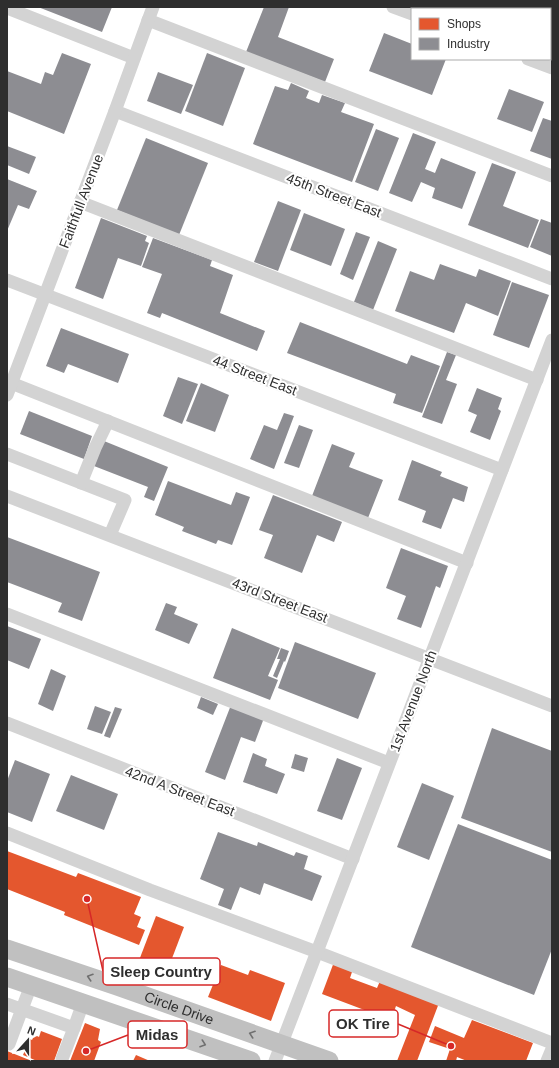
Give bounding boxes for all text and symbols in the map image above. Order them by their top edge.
legend [411,8,551,60]
text: Shops [447,17,481,31]
text: Industry [447,37,490,51]
street label: Faithfull Avenue [56,152,106,250]
street label: 45th Street East [284,170,384,220]
street label: 44 Street East [211,352,299,398]
street label: 43rd Street East [230,574,330,626]
street label: 1st Avenue North [386,648,440,754]
street label: 42nd A Street East [123,763,237,819]
callout: Sleep Country [103,958,220,985]
text: Sleep Country [110,963,212,980]
one-way arrow [87,973,94,982]
street label: Circle Drive [142,988,216,1028]
callout: OK Tire [329,1010,398,1037]
text: OK Tire [336,1015,390,1032]
north arrow [8,1020,48,1060]
callout: Midas [128,1021,187,1048]
text: N [26,1024,37,1038]
text: Midas [136,1026,178,1043]
one-way arrow [249,1030,256,1038]
one-way arrow [199,1040,206,1048]

